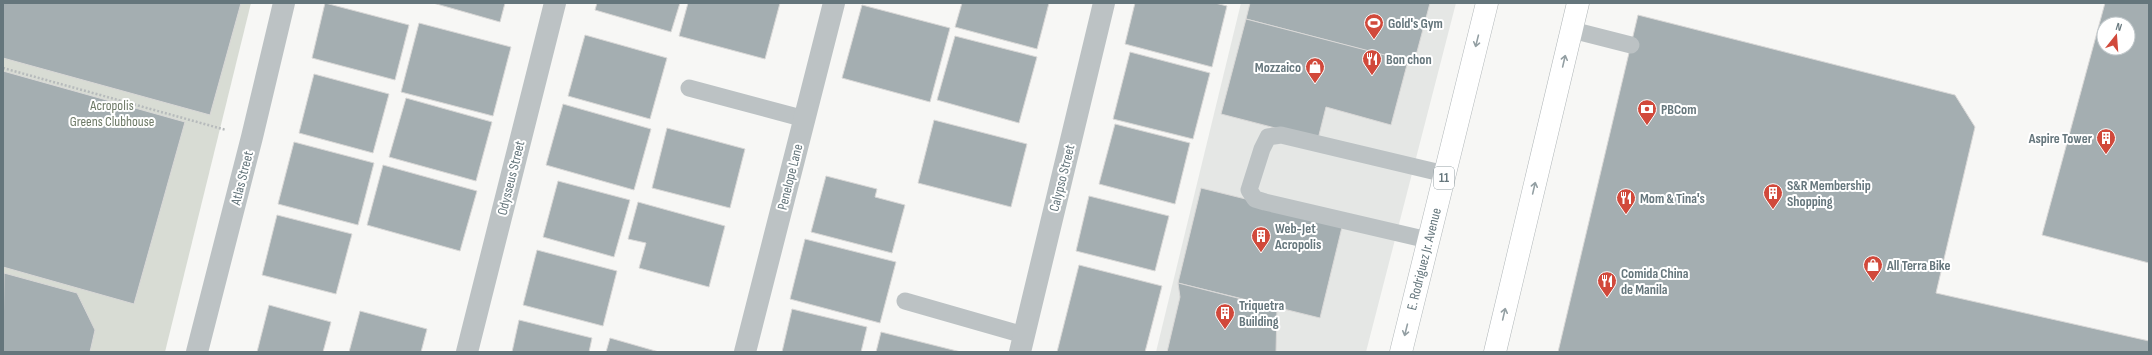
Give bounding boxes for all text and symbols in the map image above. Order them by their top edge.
sports icon: Gold's Gym [1363,12,1385,40]
place label: Gold's Gym [1388,15,1443,32]
north arrow [2096,16,2136,56]
text: N [2114,20,2124,34]
one-way arrow [1473,34,1481,47]
restaurant icon: Bon chon [1361,48,1383,76]
place label: Bon chon [1386,51,1432,68]
one-way arrow [1561,55,1569,68]
shop icon: Mozzaico [1304,56,1326,84]
place label: Mozzaico [1255,59,1301,76]
park label: Acropolis Greens Clubhouse [70,97,154,130]
bank icon: PBCom [1636,98,1658,126]
place label: PBCom [1661,101,1696,118]
building icon: Aspire Tower [2095,127,2117,155]
place label: Aspire Tower [2028,130,2093,147]
street label: Odysseus Street [494,139,528,217]
street label: Penelope Lane [774,142,806,212]
street label: Calypso Street [1045,143,1079,213]
street label: Atlas Street [227,149,257,208]
road number: 11 [1434,167,1454,189]
place label: S&R Membership Shopping [1787,177,1871,210]
one-way arrow [1531,181,1539,194]
building icon: S&R Membership Shopping [1762,182,1784,210]
restaurant icon: Mom & Tina's [1615,187,1637,215]
place label: Mom & Tina's [1640,190,1705,207]
street label: E. Rodriguez Jr. Avenue [1403,206,1445,312]
place label: Web-Jet Acropolis [1274,220,1321,253]
building icon: Web-Jet Acropolis [1250,225,1272,253]
shop icon: All Terra Bike [1862,254,1884,282]
place label: All Terra Bike [1886,257,1950,274]
place label: Comida China de Manila [1621,265,1689,298]
restaurant icon: Comida China de Manila [1596,270,1618,298]
place label: Triquetra Building [1239,297,1284,330]
building icon: Triquetra Building [1214,302,1236,330]
one-way arrow [1501,308,1509,321]
one-way arrow [1402,323,1409,336]

